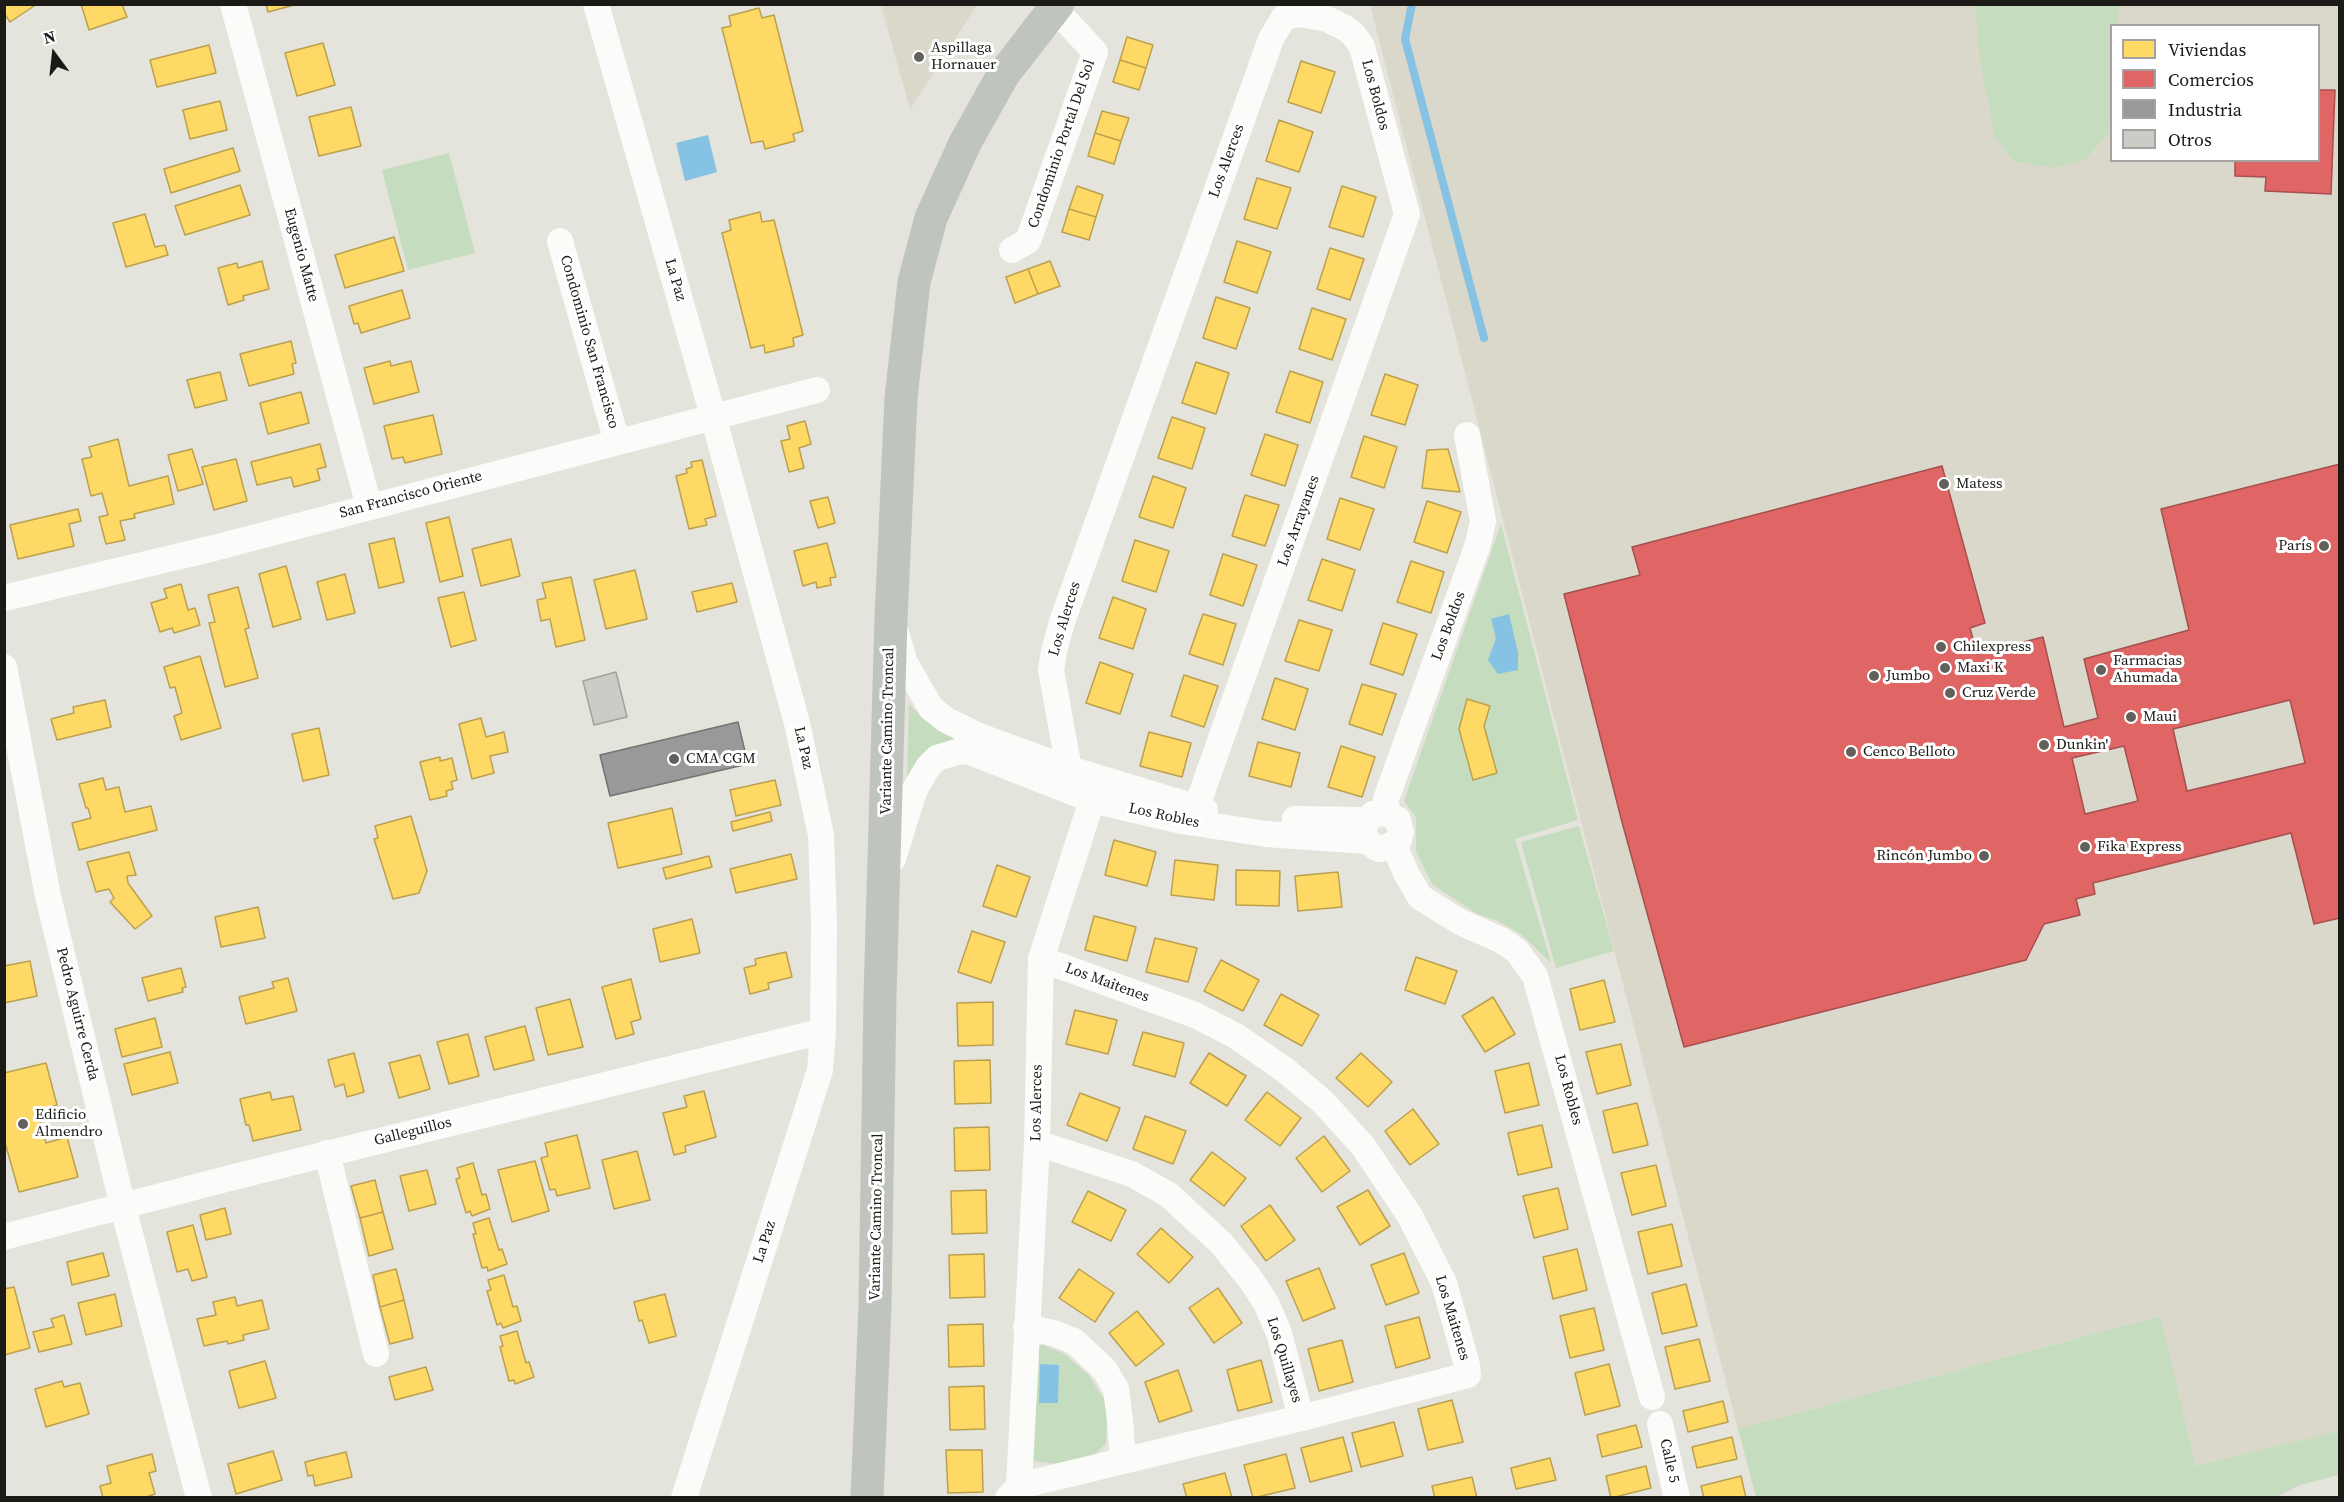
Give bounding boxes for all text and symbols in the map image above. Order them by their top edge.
north arrow [24,24,84,84]
text: N [41,24,58,49]
legend [2110,24,2320,162]
text: Viviendas [2168,37,2246,62]
place label: Aspillaga Hornauer [931,39,996,74]
marker: Aspillaga Hornauer [912,50,926,64]
street label: Condominio Portal Del Sol [1025,57,1099,231]
street label: Los Boldos [1357,58,1393,132]
text: Comercios [2168,67,2254,92]
text: Industria [2168,97,2242,122]
street label: Los Alerces [1205,122,1249,200]
text: Otros [2168,127,2212,152]
street label: Eugenio Matte [280,206,322,304]
street label: Condominio San Francisco [556,253,622,431]
street label: La Paz [660,257,690,303]
street label: San Francisco Oriente [338,467,484,523]
street label: Los Arrayanes [1274,473,1324,569]
place label: Matess [1956,475,2002,493]
marker: Matess [1937,477,1951,491]
place label: París [2278,537,2312,555]
marker: París [2317,539,2331,553]
street label: Los Alerces [1045,580,1085,658]
street label: Los Boldos [1428,589,1470,663]
place label: Chilexpress [1953,638,2031,656]
marker: Chilexpress [1934,640,1948,654]
street label: Variante Camino Troncal [878,647,898,815]
place label: Farmacias Ahumada [2113,652,2182,687]
place label: Maxi K [1957,659,2004,677]
marker: Maxi K [1938,661,1952,675]
marker: Farmacias Ahumada [2094,663,2108,677]
place label: Jumbo [1886,667,1930,685]
marker: Jumbo [1867,669,1881,683]
place label: Cruz Verde [1962,684,2036,702]
marker: Cruz Verde [1943,686,1957,700]
place label: Maui [2143,708,2177,726]
marker: Maui [2124,710,2138,724]
street label: La Paz [789,725,817,771]
place label: Dunkin' [2056,736,2108,754]
marker: Dunkin' [2037,738,2051,752]
place label: Cenco Belloto [1863,743,1955,761]
marker: Cenco Belloto [1844,745,1858,759]
place label: CMA CGM [686,750,756,768]
marker: CMA CGM [667,752,681,766]
street label: Los Robles [1127,800,1201,832]
place label: Fika Express [2097,838,2182,856]
marker: Fika Express [2078,840,2092,854]
place label: Rincón Jumbo [1876,847,1972,865]
marker: Rincón Jumbo [1977,849,1991,863]
street label: Pedro Aguirre Cerda [52,946,102,1082]
street label: Los Maitenes [1062,959,1152,1007]
street label: Los Robles [1550,1053,1586,1127]
street label: Los Alerces [1027,1064,1047,1142]
place label: Edificio Almendro [35,1106,103,1141]
street label: Galleguillos [372,1114,454,1150]
marker: Edificio Almendro [16,1117,30,1131]
street label: Variante Camino Troncal [867,1133,887,1301]
street label: La Paz [750,1219,780,1265]
street label: Los Maitenes [1430,1273,1474,1363]
street label: Los Quillayes [1262,1315,1306,1405]
street label: Calle 5 [1655,1437,1683,1485]

